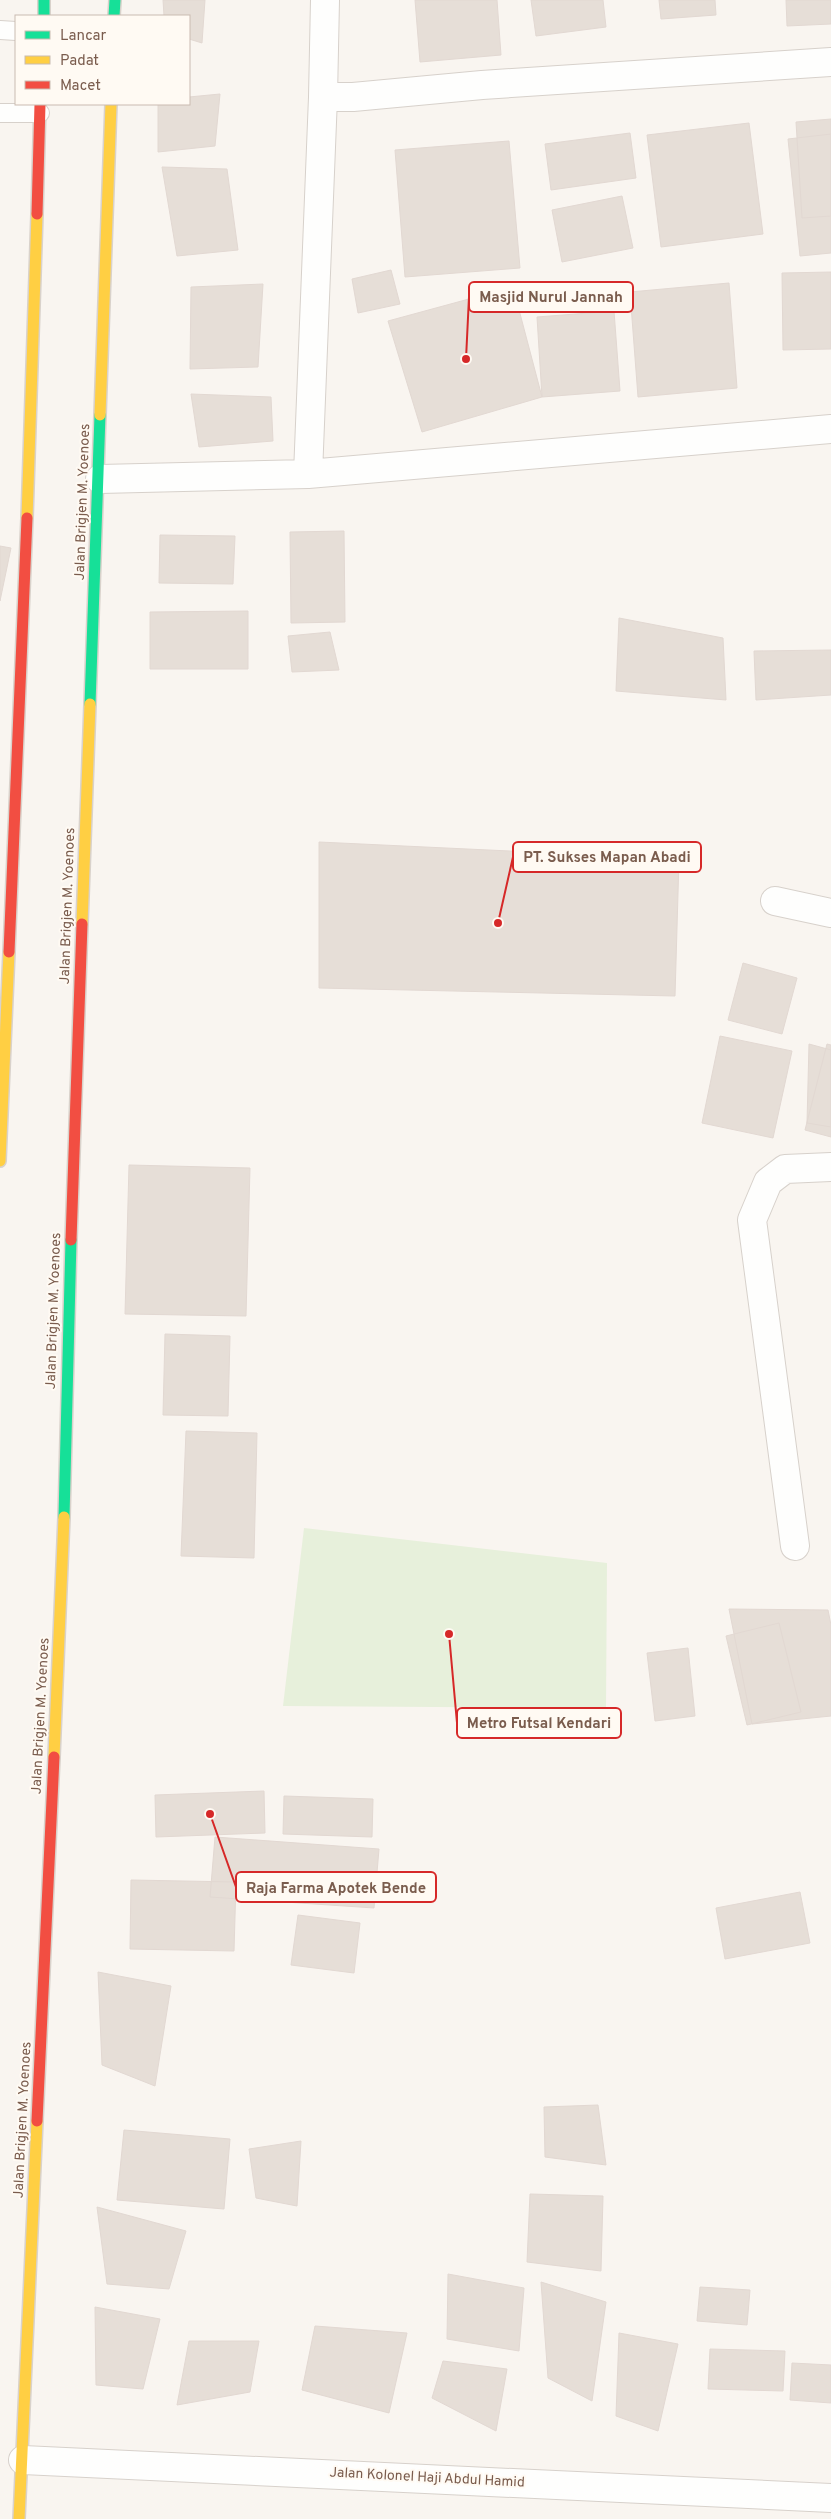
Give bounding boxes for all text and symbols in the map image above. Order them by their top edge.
legend [15,15,190,105]
text: Lancar [60,27,107,46]
text: Padat [60,52,99,71]
text: Macet [60,77,101,96]
callout: Masjid Nurul Jannah [469,282,633,312]
text: Masjid Nurul Jannah [479,289,623,308]
street label: Jalan Brigjen M. Yoenoes [72,423,94,581]
street label: Jalan Brigjen M. Yoenoes [57,827,79,985]
callout: PT. Sukses Mapan Abadi [513,842,701,872]
text: PT. Sukses Mapan Abadi [523,849,691,868]
street label: Jalan Brigjen M. Yoenoes [43,1232,65,1390]
street label: Jalan Brigjen M. Yoenoes [28,1637,54,1795]
callout: Metro Futsal Kendari [457,1708,621,1738]
text: Metro Futsal Kendari [467,1715,611,1734]
callout: Raja Farma Apotek Bende [236,1872,436,1902]
text: Raja Farma Apotek Bende [246,1880,426,1899]
street label: Jalan Brigjen M. Yoenoes [10,2041,36,2199]
street label: Jalan Kolonel Haji Abdul Hamid [329,2464,525,2492]

